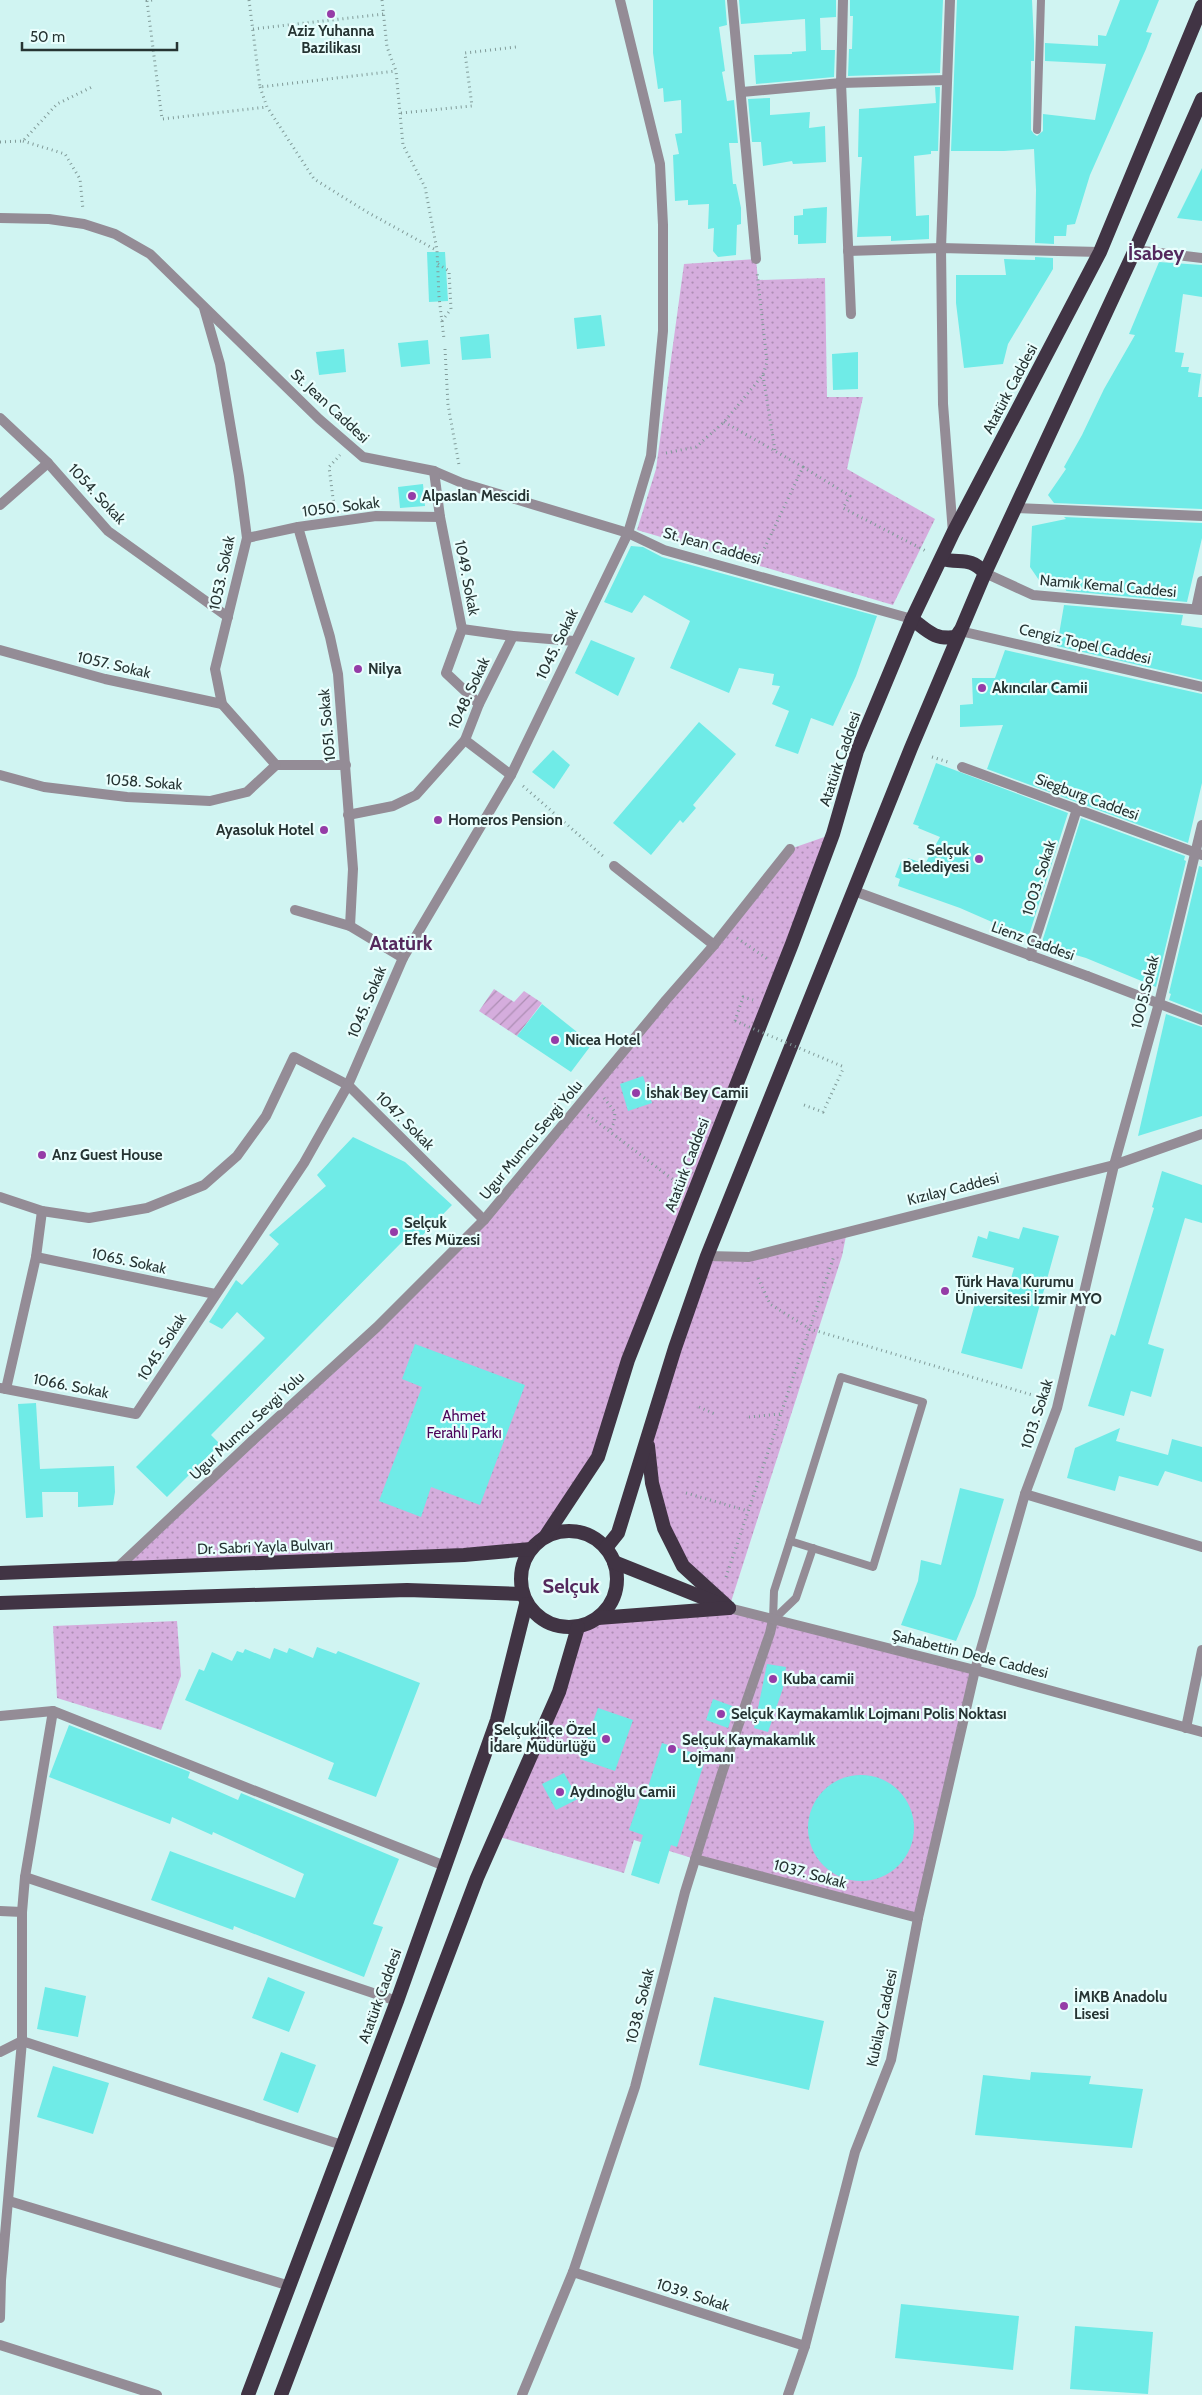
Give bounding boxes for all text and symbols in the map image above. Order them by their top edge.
marker: Aziz Yuhanna Bazilikası [325,8,337,20]
scale bar [22,20,178,52]
place label: Aziz Yuhanna Bazilikası [288,22,375,57]
text: 50 m [30,28,65,46]
district label: İsabey [1128,241,1184,265]
street label: Atatürk Caddesi [979,341,1041,437]
street label: St. Jean Caddesi [287,365,373,447]
street label: 1054. Sokak [65,460,130,528]
place label: Alpaslan Mescidi [422,487,530,505]
marker: Alpaslan Mescidi [406,490,418,502]
street label: 1050. Sokak [301,493,381,521]
street label: St. Jean Caddesi [661,523,763,569]
street label: 1053. Sokak [205,534,239,612]
street label: 1049. Sokak [451,539,483,617]
street label: Namık Kemal Caddesi [1039,571,1177,601]
street label: 1045. Sokak [532,606,582,682]
street label: Cengiz Topel Caddesi [1017,620,1153,668]
street label: 1057. Sokak [76,648,153,682]
street label: 1048. Sokak [445,654,494,732]
place label: Nilya [368,660,402,678]
marker: Nilya [352,663,364,675]
place label: Akıncılar Camii [992,679,1088,697]
marker: Akıncılar Camii [976,682,988,694]
street label: 1051. Sokak [315,688,339,762]
street label: Atatürk Caddesi [815,709,865,809]
street label: 1058. Sokak [105,770,183,794]
street label: Siegburg Caddesi [1033,770,1141,824]
place label: Homeros Pension [448,811,563,829]
marker: Homeros Pension [432,814,444,826]
place label: Ayasoluk Hotel [216,821,314,839]
marker: Ayasoluk Hotel [318,824,330,836]
street label: 1003. Sokak [1018,838,1060,918]
place label: Selçuk Belediyesi [903,841,970,876]
marker: Selçuk Belediyesi [973,853,985,865]
street label: Lienz Caddesi [989,918,1077,964]
district label: Atatürk [370,931,433,955]
street label: 1005.Sokak [1127,953,1163,1030]
street label: 1045. Sokak [344,963,390,1041]
place label: Nicea Hotel [565,1031,640,1049]
marker: Nicea Hotel [549,1034,561,1046]
street label: Ugur Mumcu Sevgi Yolu [476,1077,586,1203]
place label: İshak Bey Camii [646,1084,748,1102]
marker: İshak Bey Camii [630,1087,642,1099]
street label: 1047. Sokak [372,1088,438,1154]
street label: Atatürk Caddesi [661,1116,713,1214]
place label: Anz Guest House [52,1146,163,1164]
marker: Anz Guest House [36,1149,48,1161]
street label: Kızılay Caddesi [905,1169,1001,1209]
place label: Selçuk Efes Müzesi [404,1214,480,1249]
marker: Selçuk Efes Müzesi [388,1226,400,1238]
street label: 1065. Sokak [90,1244,168,1278]
place label: Türk Hava Kurumu Üniversitesi İzmir MYO [955,1273,1102,1308]
marker: Türk Hava Kurumu Üniversitesi İzmir MYO [939,1285,951,1297]
street label: 1045. Sokak [134,1310,190,1384]
street label: Ugur Mumcu Sevgi Yolu [186,1368,308,1484]
street label: 1066. Sokak [32,1370,111,1402]
street label: 1013. Sokak [1017,1377,1057,1451]
park label: Ahmet Ferahlı Parkı [426,1407,502,1442]
street label: Dr. Sabri Yayla Bulvarı [197,1536,333,1558]
district label: Selçuk [543,1574,600,1598]
street label: Şahabettin Dede Caddesi [890,1626,1050,1682]
place label: Kuba camii [783,1670,854,1688]
marker: Kuba camii [767,1673,779,1685]
place label: Selçuk Kaymakamlık Lojmanı Polis Noktası [731,1705,1007,1723]
marker: Selçuk Kaymakamlık Lojmanı Polis Noktası [715,1708,727,1720]
place label: Selçuk İlçe Özel İdare Müdürlüğü [489,1720,596,1756]
place label: Selçuk Kaymakamlık Lojmanı [682,1731,816,1766]
marker: Selçuk İlçe Özel İdare Müdürlüğü [600,1733,612,1745]
marker: Selçuk Kaymakamlık Lojmanı [666,1743,678,1755]
place label: Aydınoğlu Camii [570,1783,676,1801]
marker: Aydınoğlu Camii [554,1786,566,1798]
street label: 1037. Sokak [772,1856,849,1892]
street label: Atatürk Caddesi [355,1946,405,2046]
street label: 1038. Sokak [622,1966,658,2045]
street label: Kubilay Caddesi [863,1968,901,2068]
place label: İMKB Anadolu Lisesi [1074,1988,1167,2023]
marker: İMKB Anadolu Lisesi [1058,2000,1070,2012]
street label: 1039. Sokak [654,2275,732,2315]

